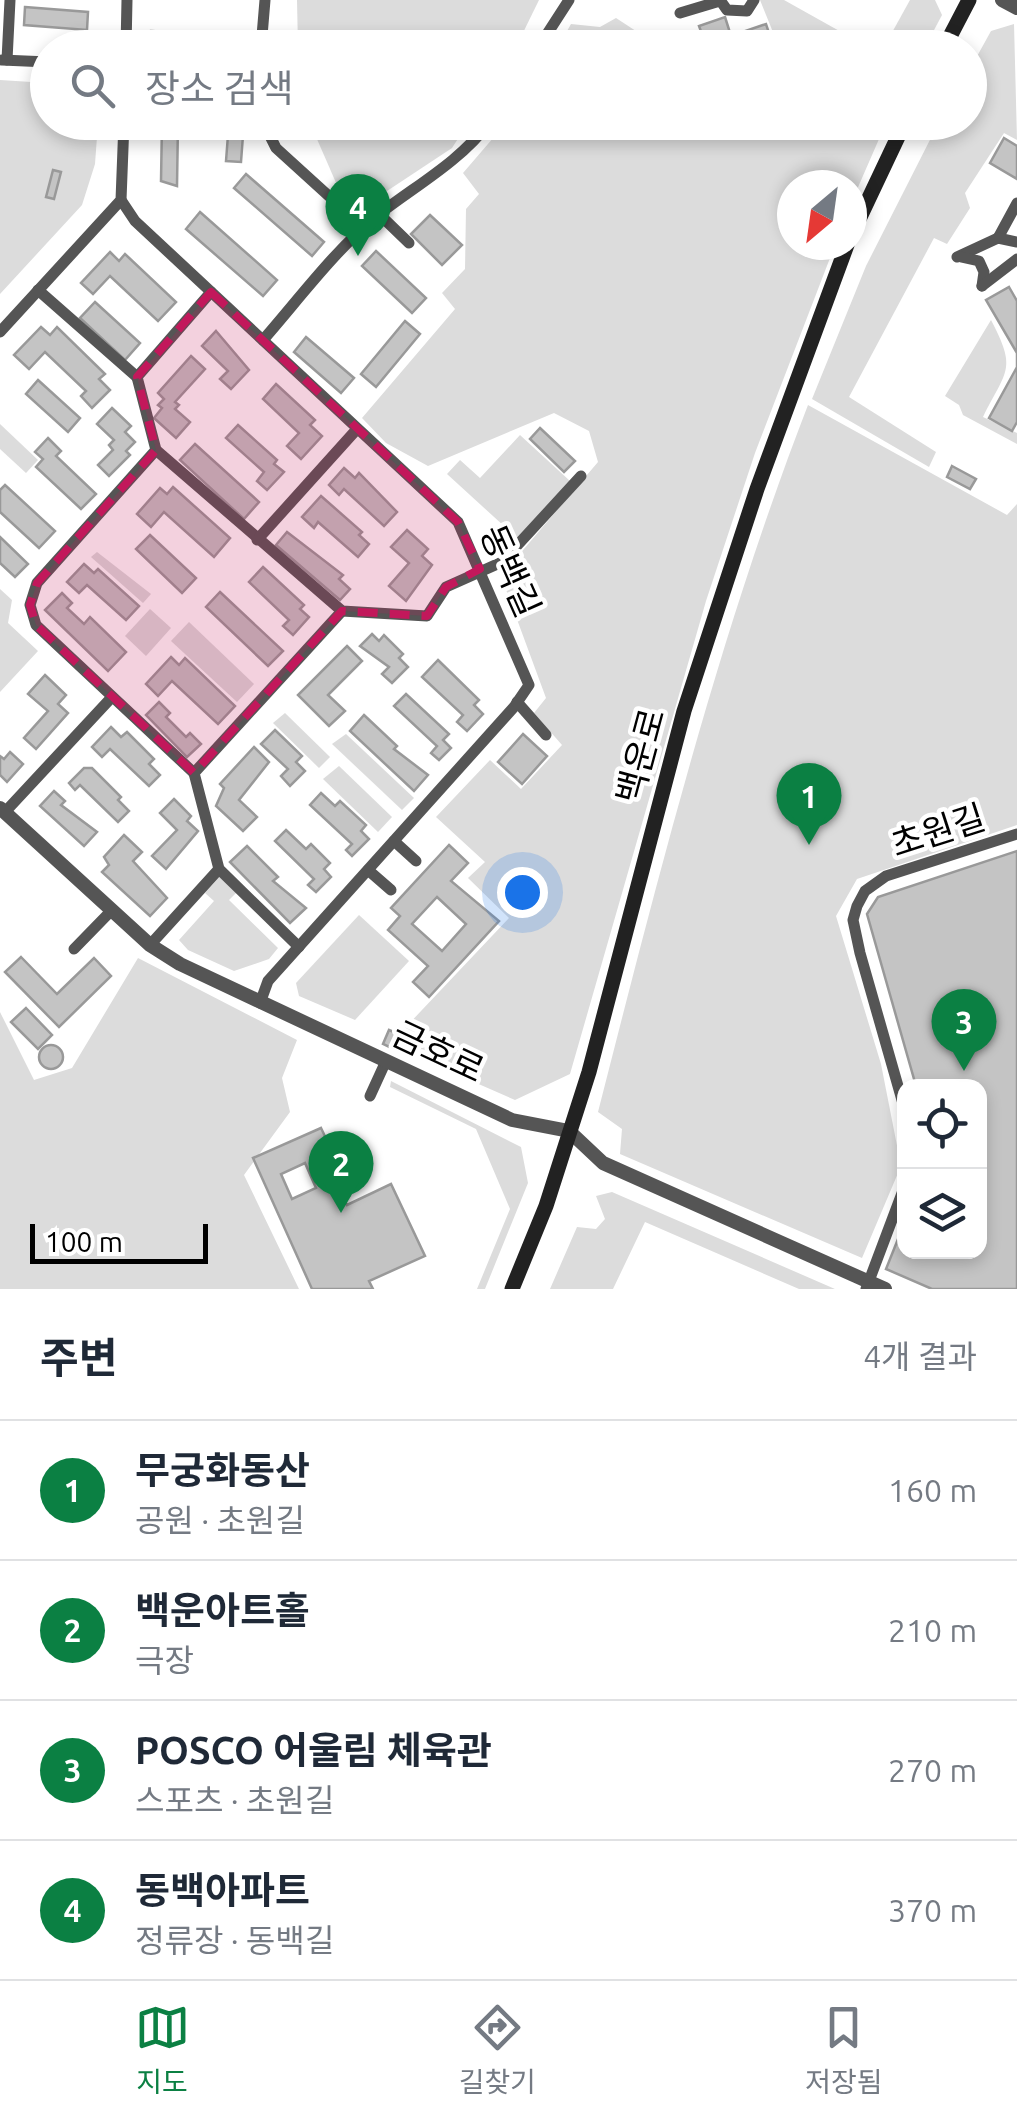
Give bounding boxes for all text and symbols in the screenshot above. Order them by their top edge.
search box [30,30,987,140]
icon: search [65,58,120,113]
text: 장소 검색 [145,67,294,109]
north arrow [777,170,867,260]
pin: 4 [326,174,390,256]
street label: 동백길 [473,518,549,623]
street label: 백운로 [608,704,672,808]
pin: 1 [776,762,842,845]
street label: 초원길 [886,796,990,864]
your location [497,867,548,918]
pin: 3 [932,988,996,1071]
street label: 금호로 [386,1013,491,1090]
map controls [897,1079,987,1259]
button: locate [897,1079,987,1169]
pin: 2 [308,1130,374,1213]
button: layers [897,1169,987,1259]
scale bar [30,1219,208,1264]
text: 100 m [45,1226,123,1257]
text: 주변 [40,1334,117,1381]
text: 4개 결과 [863,1338,977,1374]
text: 무궁화동산 [135,1449,310,1491]
text: 1 [63,1472,82,1508]
text: 160 m [888,1472,977,1508]
text: 공원 · 초원길 [135,1502,305,1538]
text: 백운아트홀 [135,1589,310,1631]
text: 2 [63,1612,82,1648]
text: 210 m [888,1612,977,1648]
text: 극장 [135,1642,194,1678]
text: POSCO 어울림 체육관 [135,1729,492,1771]
text: 3 [63,1752,82,1788]
text: 270 m [888,1752,977,1788]
text: 스포츠 · 초원길 [135,1782,334,1818]
text: 동백아파트 [135,1869,310,1911]
text: 4 [63,1892,82,1928]
text: 370 m [888,1892,977,1928]
text: 정류장 · 동백길 [135,1922,334,1958]
tab: 지도 [135,2000,190,2100]
tab: 길찾기 [459,2000,536,2100]
tab: 저장됨 [805,2000,882,2100]

